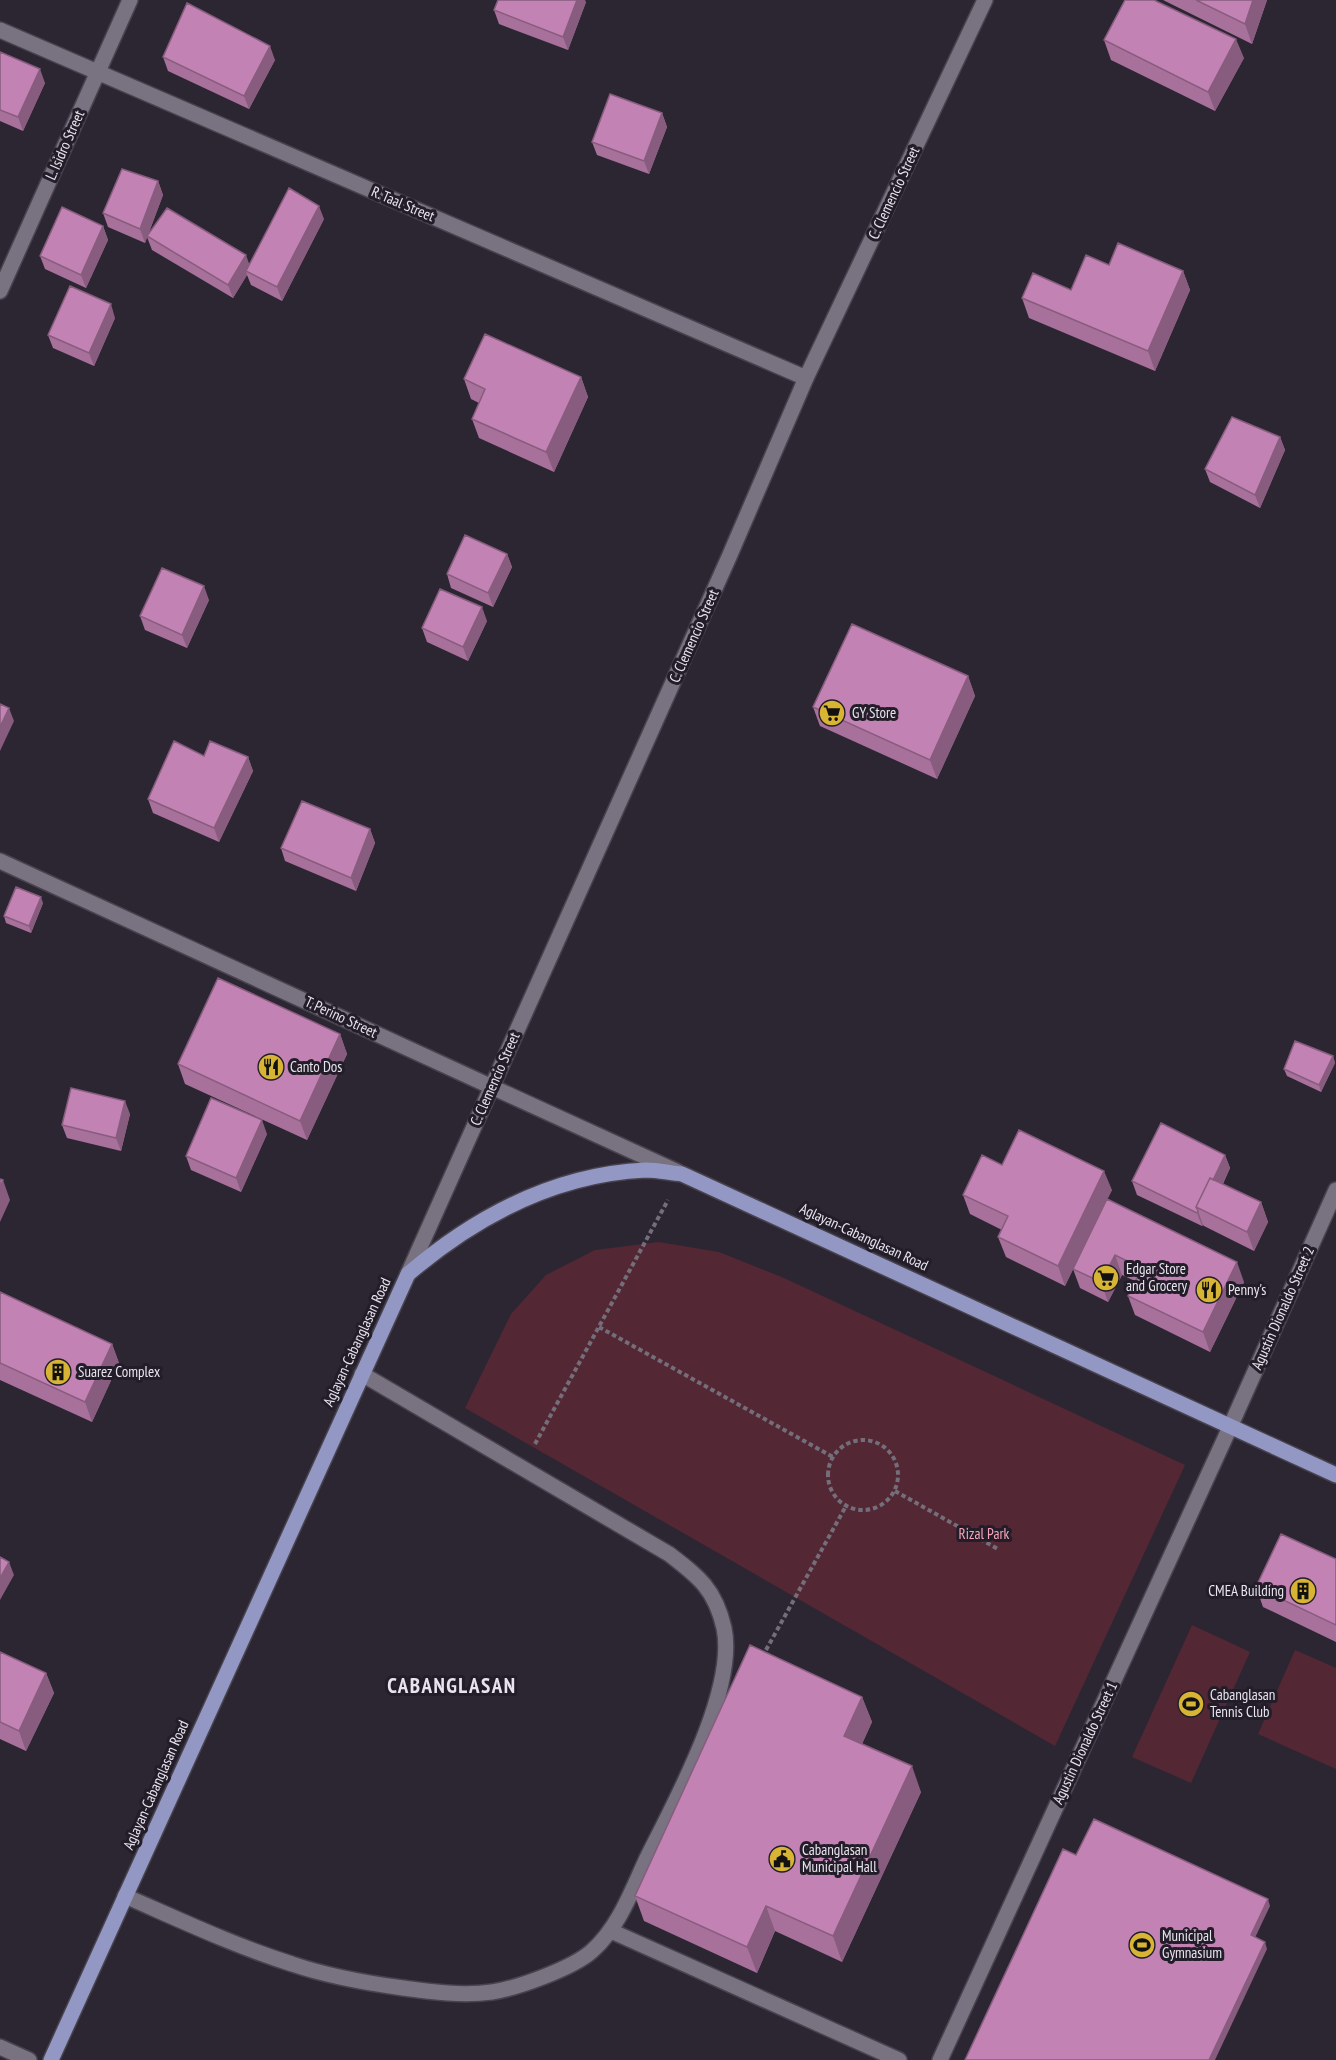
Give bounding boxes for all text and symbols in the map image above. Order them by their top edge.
street label: L. Isidro Street [41,107,88,183]
street label: C. Clemencio Street [864,143,923,242]
street label: R. Taal Street [369,182,438,225]
street label: C. Clemencio Street [664,586,723,685]
supermarket icon: GY Store [817,698,847,728]
place label: GY Store [852,703,896,722]
street label: T. Perino Street [302,992,380,1042]
street label: C. Clemencio Street [465,1029,524,1128]
restaurant icon: Canto Dos [256,1052,286,1082]
place label: Canto Dos [290,1057,342,1076]
street label: Aglayan-Cabanglasan Road [797,1198,932,1275]
street label: Agustin Dionaldo Street 2 [1247,1243,1318,1372]
place label: Edgar Store and Grocery [1126,1259,1188,1295]
supermarket icon: Edgar Store and Grocery [1091,1263,1121,1293]
street label: Aglayan-Cabanglasan Road [318,1274,395,1409]
restaurant icon: Penny's [1194,1275,1224,1305]
place label: Penny's [1228,1280,1266,1299]
building icon: Suarez Complex [43,1357,73,1387]
place label: Suarez Complex [78,1362,160,1381]
park label: Rizal Park [959,1524,1010,1543]
building icon: CMEA Building [1288,1576,1318,1606]
place label: CMEA Building [1208,1581,1284,1600]
district label: CABANGLASAN [387,1672,517,1699]
street label: Agustin Dionaldo Street 1 [1048,1679,1121,1807]
place label: Cabanglasan Tennis Club [1210,1685,1275,1721]
sports icon: Cabanglasan Tennis Club [1176,1689,1206,1719]
street label: Aglayan-Cabanglasan Road [118,1717,193,1852]
place label: Cabanglasan Municipal Hall [802,1840,877,1876]
public building icon: Cabanglasan Municipal Hall [767,1844,797,1874]
place label: Municipal Gymnasium [1162,1926,1222,1962]
sports icon: Municipal Gymnasium [1127,1930,1157,1960]

